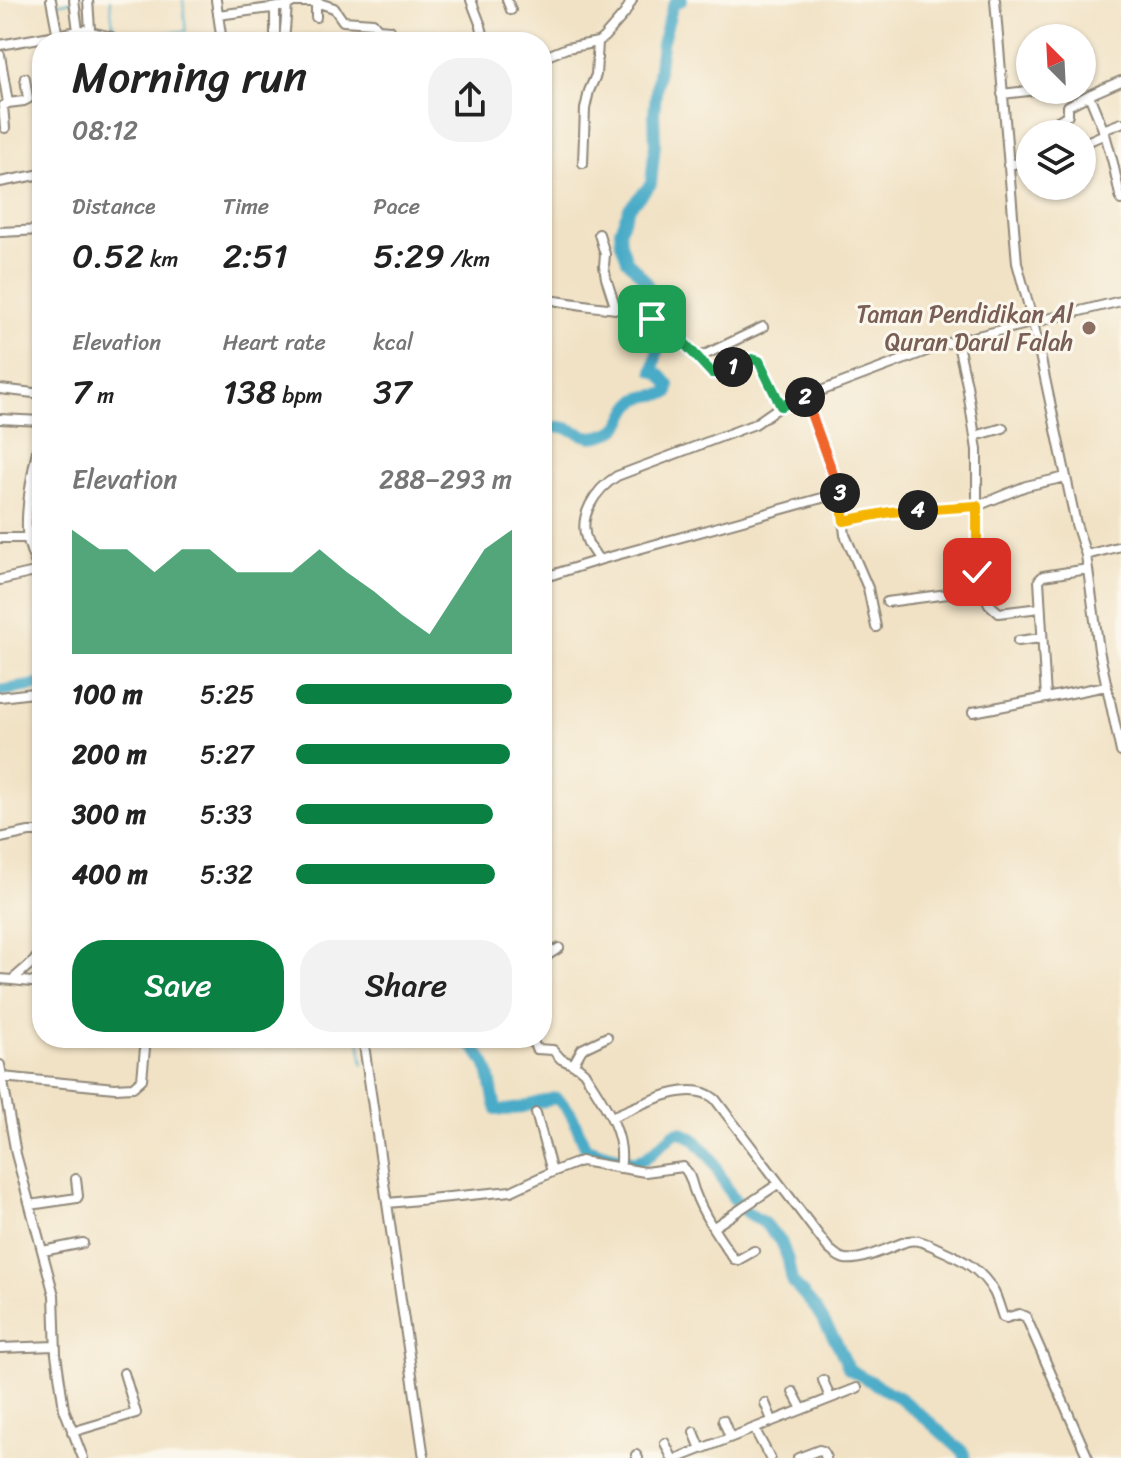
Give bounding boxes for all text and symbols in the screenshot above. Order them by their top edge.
north arrow [1016,24,1096,104]
map controls [1016,24,1096,200]
text: Morning run [72,38,307,116]
button: share [428,58,512,142]
text: 08:12 [72,107,138,153]
button: layers [1016,120,1096,200]
text: Distance [72,187,156,226]
text: Time [223,187,269,226]
text: Pace [373,187,420,226]
text: 0.52 [72,226,144,286]
text: 2:51 [223,226,288,286]
text: 5:29 [373,226,445,286]
text: km [144,240,178,279]
text: /km [445,240,490,279]
pin [618,285,686,353]
place label: Taman Pendidikan Al Quran Darul Falah [856,293,1074,363]
icon: arrive [630,297,674,341]
marker: Taman Pendidikan Al Quran Darul Falah [1080,319,1098,337]
text: Elevation [72,323,161,362]
text: Heart rate [223,323,326,362]
text: kcal [373,323,413,362]
pin: 1 [713,347,753,387]
text: 1 [728,347,738,386]
text: 7 [72,362,91,422]
text: 138 [223,362,276,422]
text: 37 [373,362,411,422]
text: m [91,376,114,415]
text: bpm [276,376,323,415]
pin: 2 [785,377,825,417]
text: 2 [799,377,811,416]
text: Elevation [72,456,177,502]
text: 288–293 m [379,456,512,502]
pin: 3 [820,473,860,513]
text: 3 [834,473,846,512]
pin: 4 [898,490,938,530]
text: 4 [911,490,925,529]
pin [943,538,1011,606]
icon: check [955,550,999,594]
text: 100 m [72,671,143,717]
text: 5:25 [200,671,255,717]
text: 200 m [72,731,147,777]
text: 5:27 [200,731,254,777]
text: 300 m [72,791,146,837]
text: 5:33 [200,791,252,837]
text: 400 m [72,851,148,897]
text: 5:32 [200,851,253,897]
button: Save [72,940,284,1032]
button: Share [300,940,512,1032]

